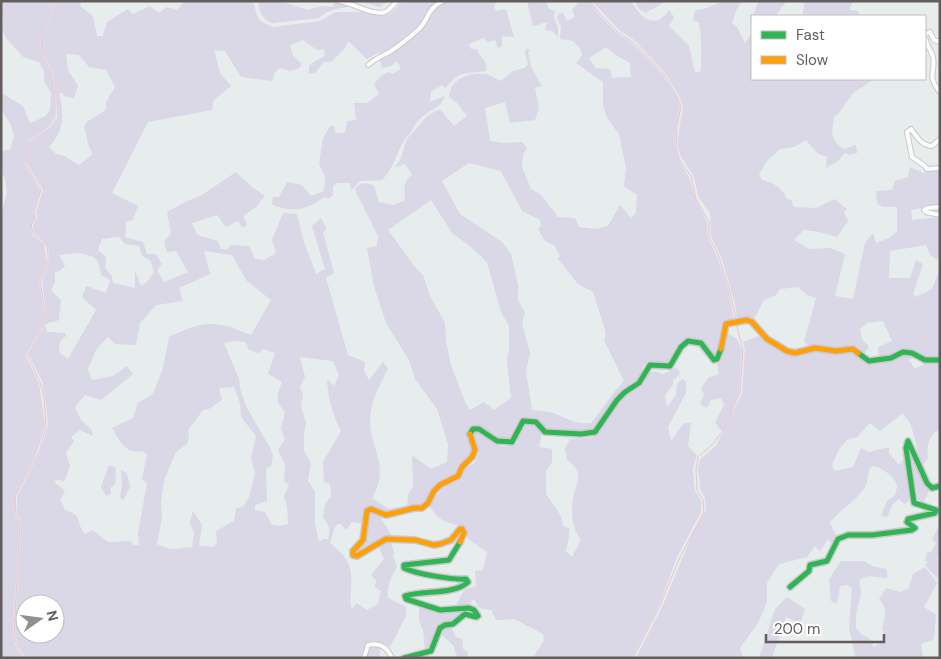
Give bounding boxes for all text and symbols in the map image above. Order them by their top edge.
legend [751,15,926,80]
text: Fast [796,25,825,45]
text: Slow [796,50,829,70]
north arrow [15,594,65,644]
text: N [43,609,63,623]
scale bar [766,612,884,644]
text: 200 m [774,619,820,639]

